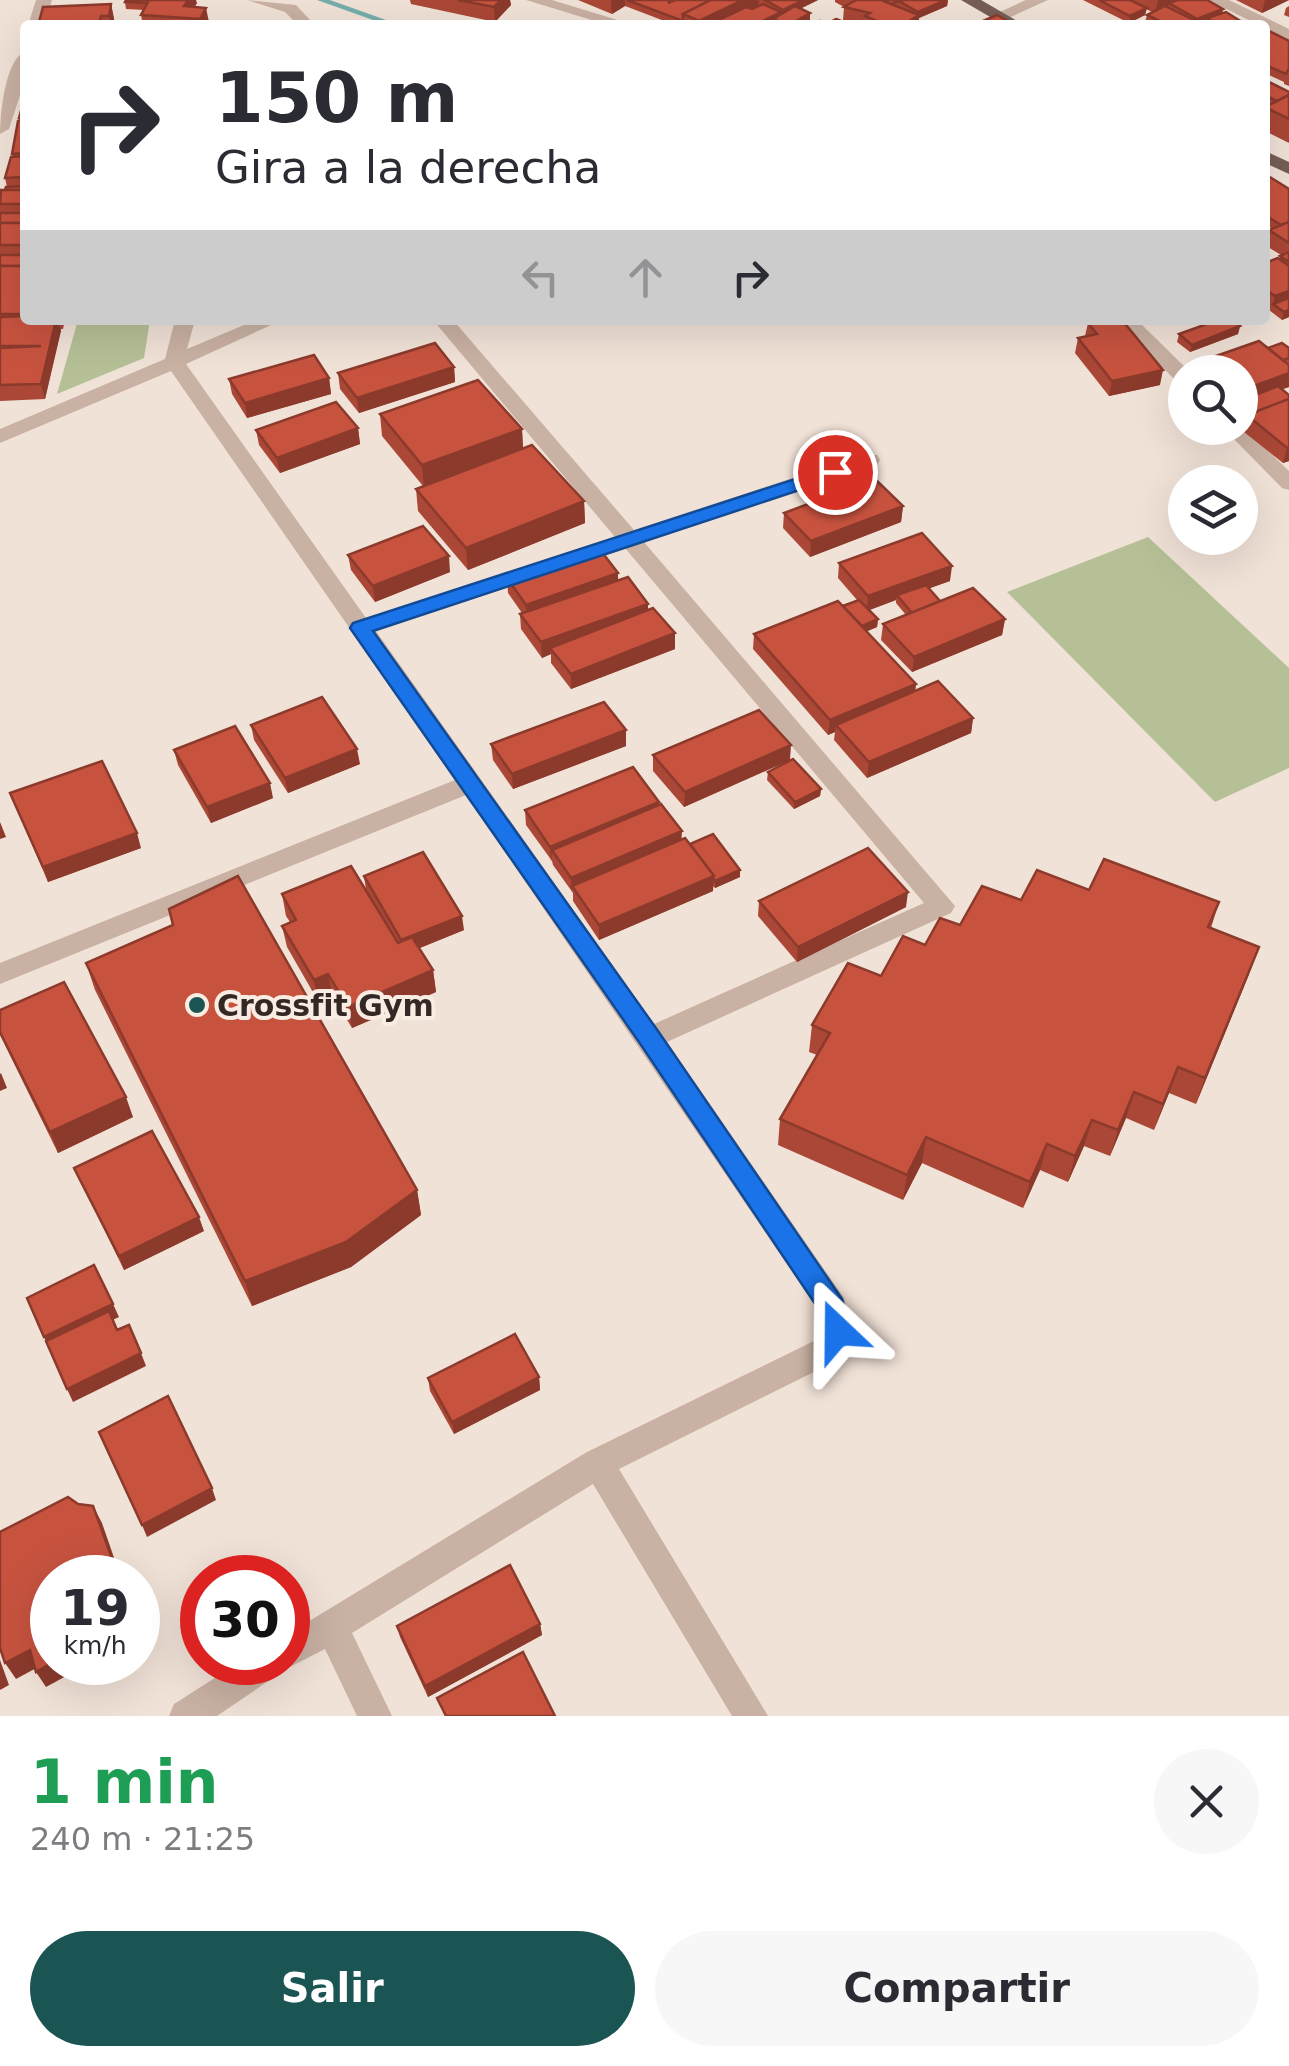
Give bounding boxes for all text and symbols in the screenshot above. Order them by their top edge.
text: 150 m [215,57,458,139]
icon: right [50,60,180,190]
text: Gira a la derecha [215,141,601,194]
icon: left [513,250,568,305]
icon: ahead [618,250,673,305]
icon: right [723,250,778,305]
map controls [1168,355,1258,555]
button: search [1168,355,1258,445]
pin [793,430,878,515]
icon: arrive [808,445,863,500]
button: layers [1168,465,1258,555]
place label: Crossfit Gym [217,988,434,1023]
marker: Crossfit Gym [186,994,208,1016]
position arrow [786,1279,890,1383]
speed limit sign: 30 [180,1555,310,1685]
text: 19 [60,1579,130,1637]
text: km/h [63,1631,127,1660]
text: 1 min [30,1747,218,1817]
button: close [1154,1749,1259,1854]
text: 240 m · 21:25 [30,1820,255,1858]
button: Salir [30,1931,635,2046]
button: Compartir [655,1931,1259,2046]

